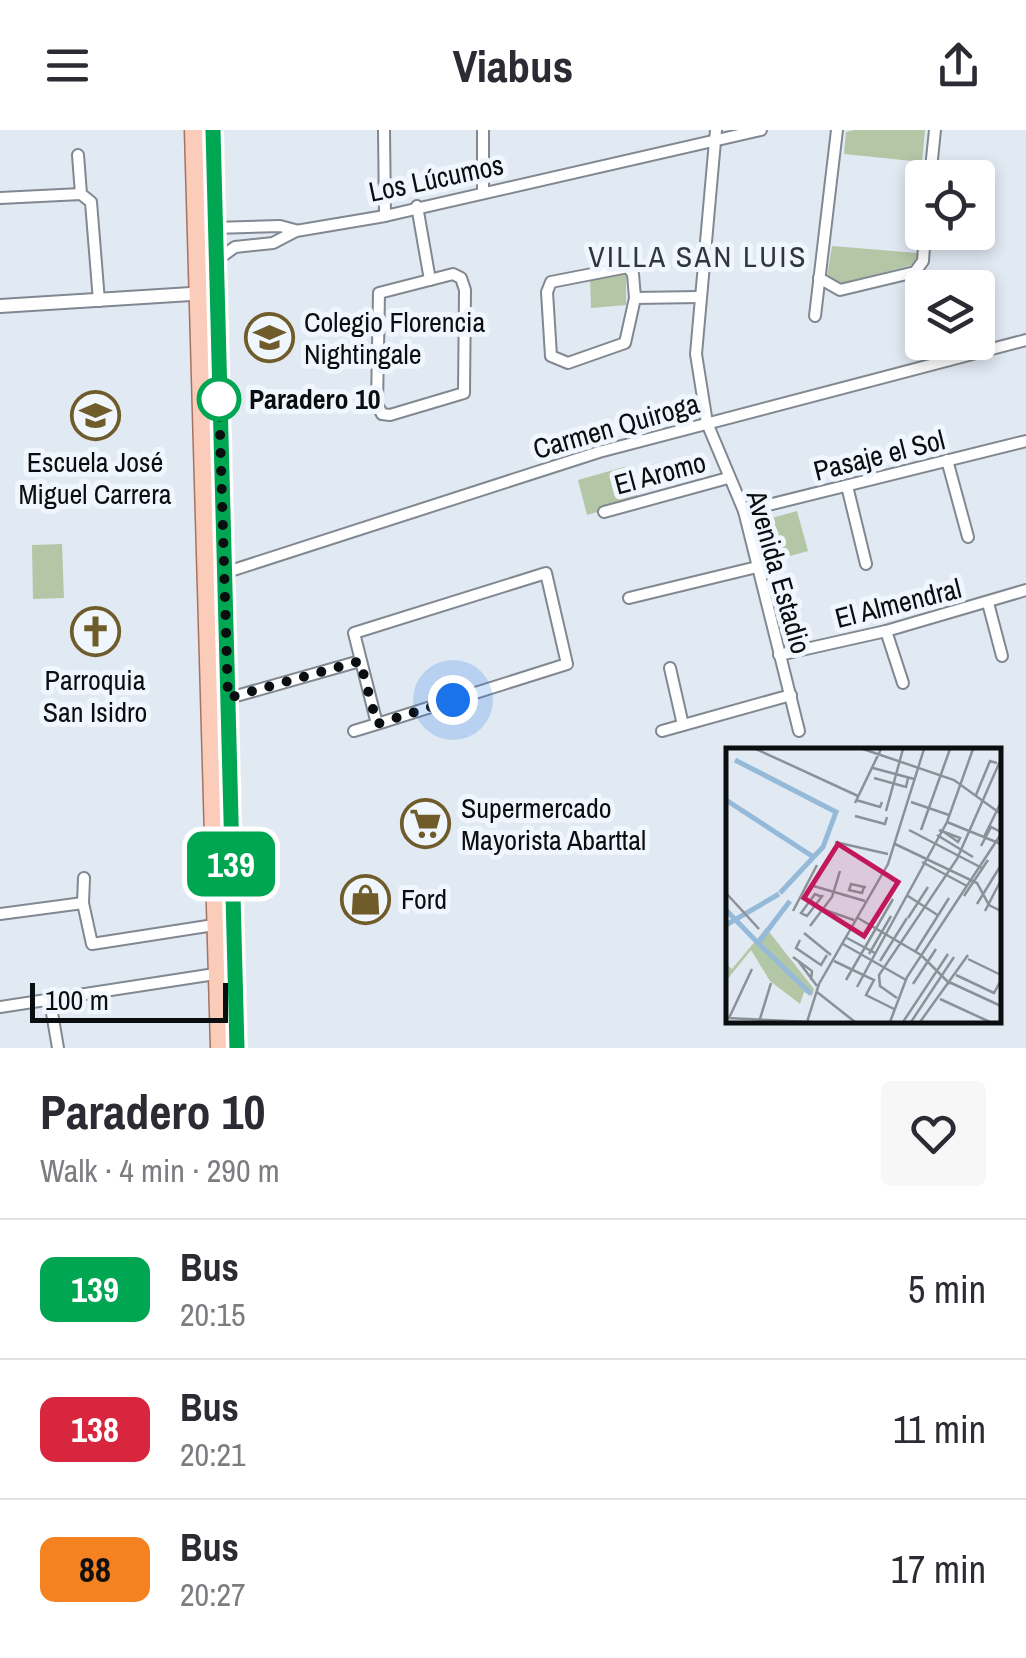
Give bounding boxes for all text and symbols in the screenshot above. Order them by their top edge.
text: Viabus [453,35,573,96]
icon: menu [40,38,95,93]
icon: share [931,38,986,93]
street label: Los Lúcumos [365,145,507,211]
map controls [905,160,995,360]
button: locate [905,160,995,250]
district label: VILLA SAN LUIS [588,236,808,276]
button: layers [905,270,995,360]
place label: Colegio Florencia Nightingale [304,303,485,373]
school or university icon: Colegio Florencia Nightingale [243,312,295,364]
marker: Paradero 10 [198,378,240,420]
place label: Paradero 10 [249,380,380,418]
street label: Carmen Quiroga [529,384,704,468]
school or university icon: Escuela José Miguel Carrera [69,389,121,441]
street label: Pasaje el Sol [809,420,949,490]
place label: Escuela José Miguel Carrera [18,443,172,513]
street label: El Aromo [610,443,710,503]
street label: Avenida Estadio [737,485,820,658]
street label: El Almendral [831,569,965,637]
church icon: Parroquia San Isidro [69,606,121,658]
place label: Parroquia San Isidro [43,661,147,731]
your location [428,675,478,725]
inset map [726,748,1001,1023]
place label: Supermercado Mayorista Abarttal [461,789,646,859]
supermarket icon: Supermercado Mayorista Abarttal [400,798,452,850]
line badge: 139 [174,832,288,896]
text: 139 [207,841,255,888]
shop icon: Ford [340,873,392,925]
place label: Ford [401,880,447,918]
scale bar [30,978,228,1023]
text: 100 m [45,981,109,1019]
text: Paradero 10 [40,1079,265,1144]
button: heart [881,1081,986,1186]
text: Walk · 4 min · 290 m [40,1149,280,1192]
text: Bus [180,1242,239,1293]
text: 5 min [908,1264,986,1315]
text: 139 [71,1266,119,1313]
text: 20:15 [180,1293,246,1336]
text: Bus [180,1382,239,1433]
text: 11 min [893,1404,986,1455]
text: 138 [71,1406,119,1453]
text: 20:21 [180,1433,246,1476]
text: Bus [180,1522,239,1573]
text: 17 min [891,1544,986,1595]
text: 88 [79,1546,111,1593]
text: 20:27 [180,1573,246,1616]

